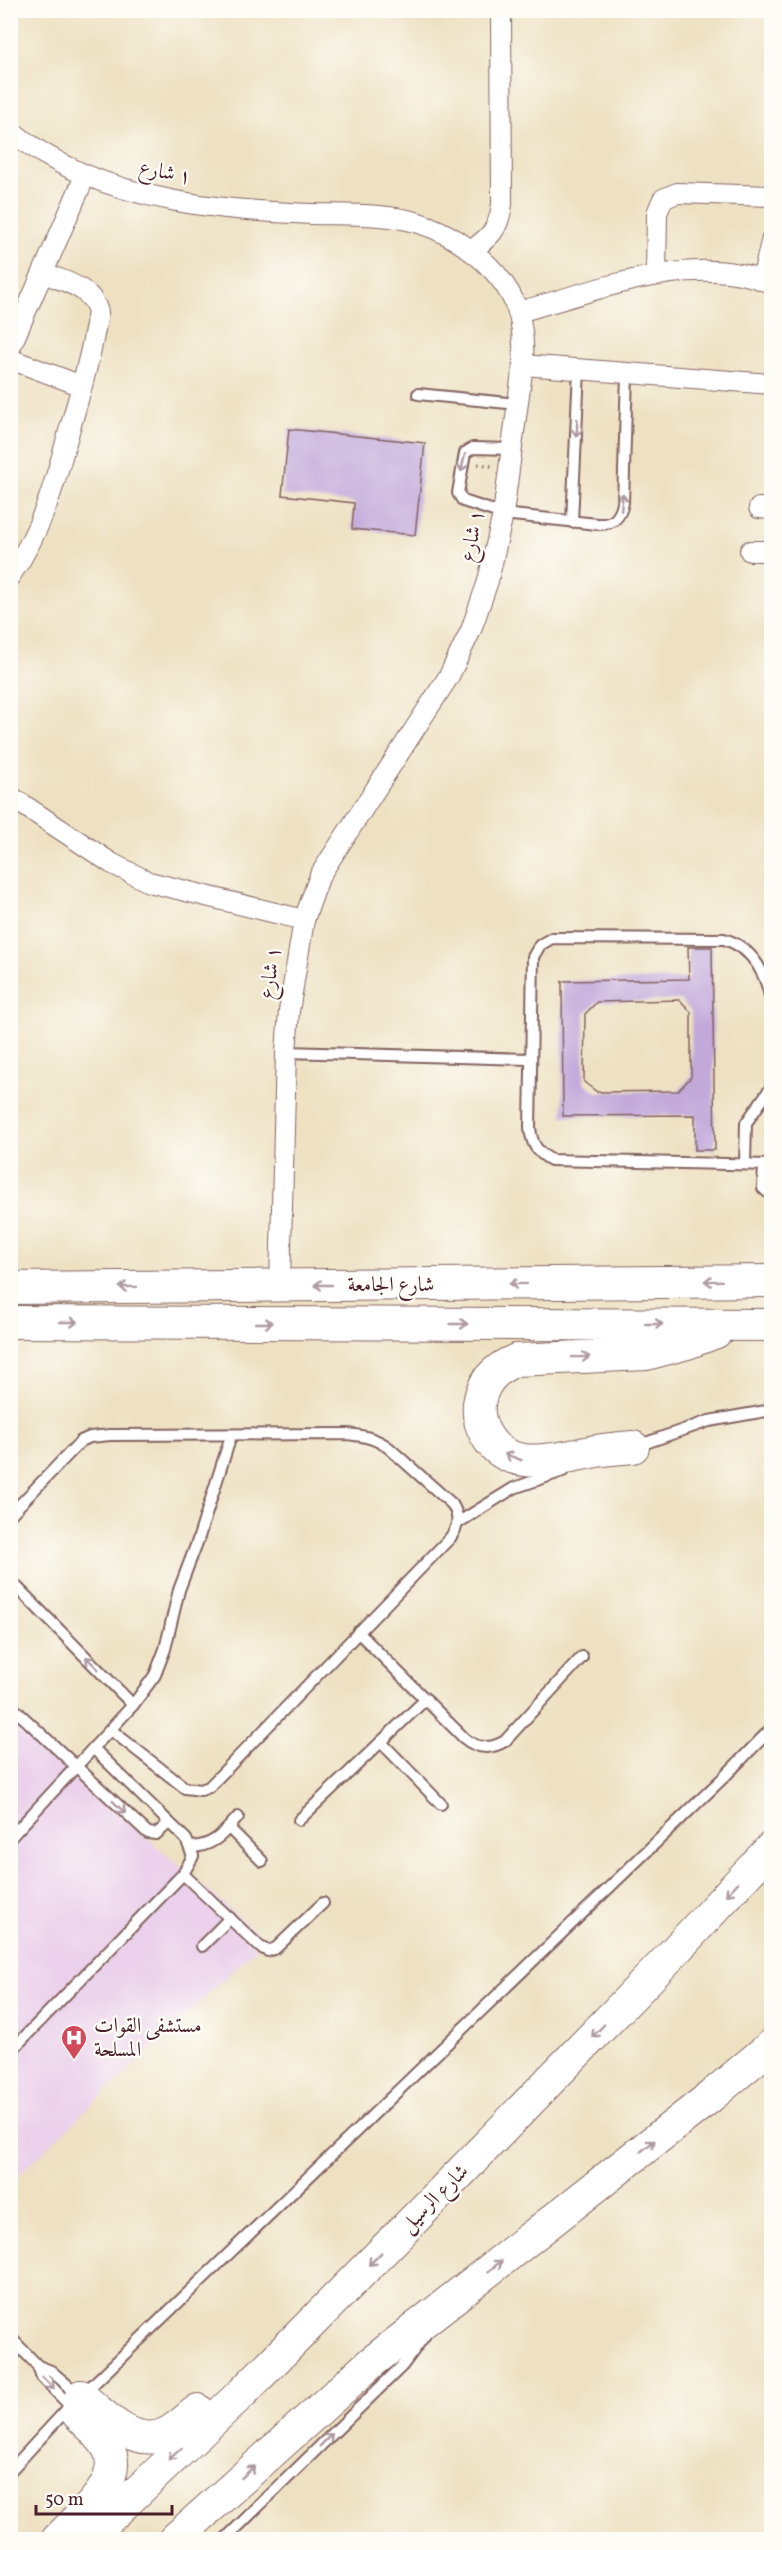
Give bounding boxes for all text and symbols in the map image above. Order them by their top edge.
street label: ١ شارع [136,153,194,195]
one-way arrow [571,417,582,437]
one-way arrow [457,453,468,472]
one-way arrow [617,493,628,513]
street label: ١ شارع [453,507,495,565]
street label: ١ شارع [253,945,291,1002]
street label: شارع الجامعة [347,1271,435,1302]
one-way arrow [704,1276,724,1287]
one-way arrow [509,1278,529,1290]
one-way arrow [314,1279,334,1291]
one-way arrow [119,1281,139,1293]
one-way arrow [58,1316,78,1328]
one-way arrow [253,1317,273,1329]
one-way arrow [448,1318,468,1330]
one-way arrow [643,1319,663,1330]
one-way arrow [571,1351,591,1363]
one-way arrow [504,1450,523,1461]
one-way arrow [85,1656,100,1671]
one-way arrow [111,1800,126,1814]
one-way arrow [725,1882,739,1897]
place label: مستشفى القوات المسلحة [94,2012,202,2065]
hospital icon: مستشفى القوات المسلحة [59,2023,89,2061]
one-way arrow [590,2024,605,2039]
one-way arrow [640,2139,656,2152]
street label: شارع الرسيل [394,2158,477,2241]
one-way arrow [367,2252,382,2267]
one-way arrow [487,2260,503,2273]
one-way arrow [41,2376,56,2391]
one-way arrow [319,2433,333,2448]
one-way arrow [168,2447,183,2461]
one-way arrow [241,2464,256,2479]
scale bar [36,2478,172,2516]
text: 50 m [45,2488,84,2513]

